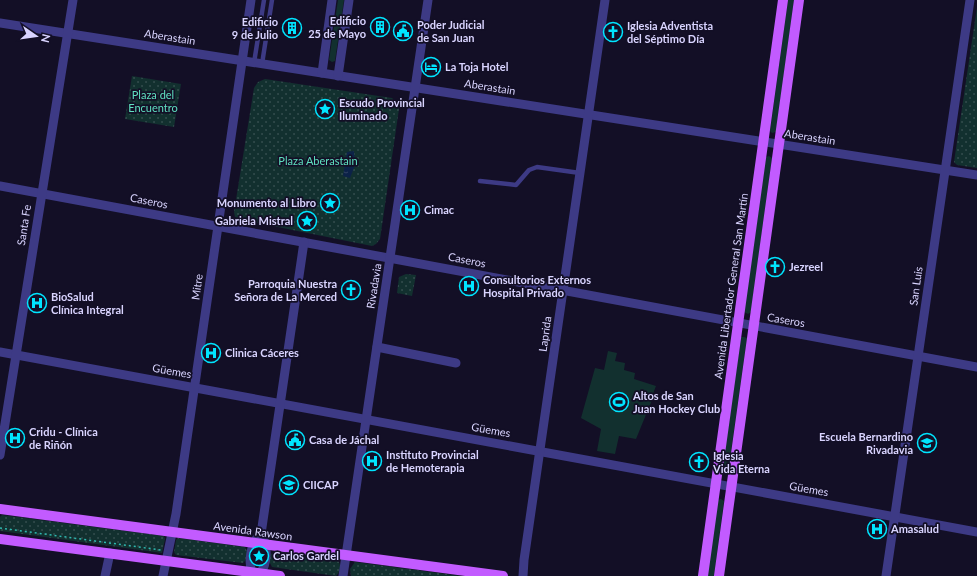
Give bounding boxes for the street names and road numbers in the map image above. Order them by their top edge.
street label: Aberastain [144,26,197,47]
street label: Aberastain [464,76,517,97]
street label: Aberastain [784,126,837,147]
street label: Caseros [129,190,169,211]
street label: Avenida Libertador General San Martín [711,192,750,380]
street label: Santa Fe [14,203,33,246]
street label: Caseros [447,249,487,270]
street label: Rivadavia [364,262,384,310]
street label: San Luis [906,265,925,306]
street label: Mitre [188,273,205,301]
street label: Caseros [766,310,806,329]
street label: Laprida [536,315,553,352]
street label: Güemes [152,361,193,380]
street label: Güemes [471,420,512,439]
street label: Güemes [789,479,830,498]
street label: Avenida Rawson [213,519,293,542]

